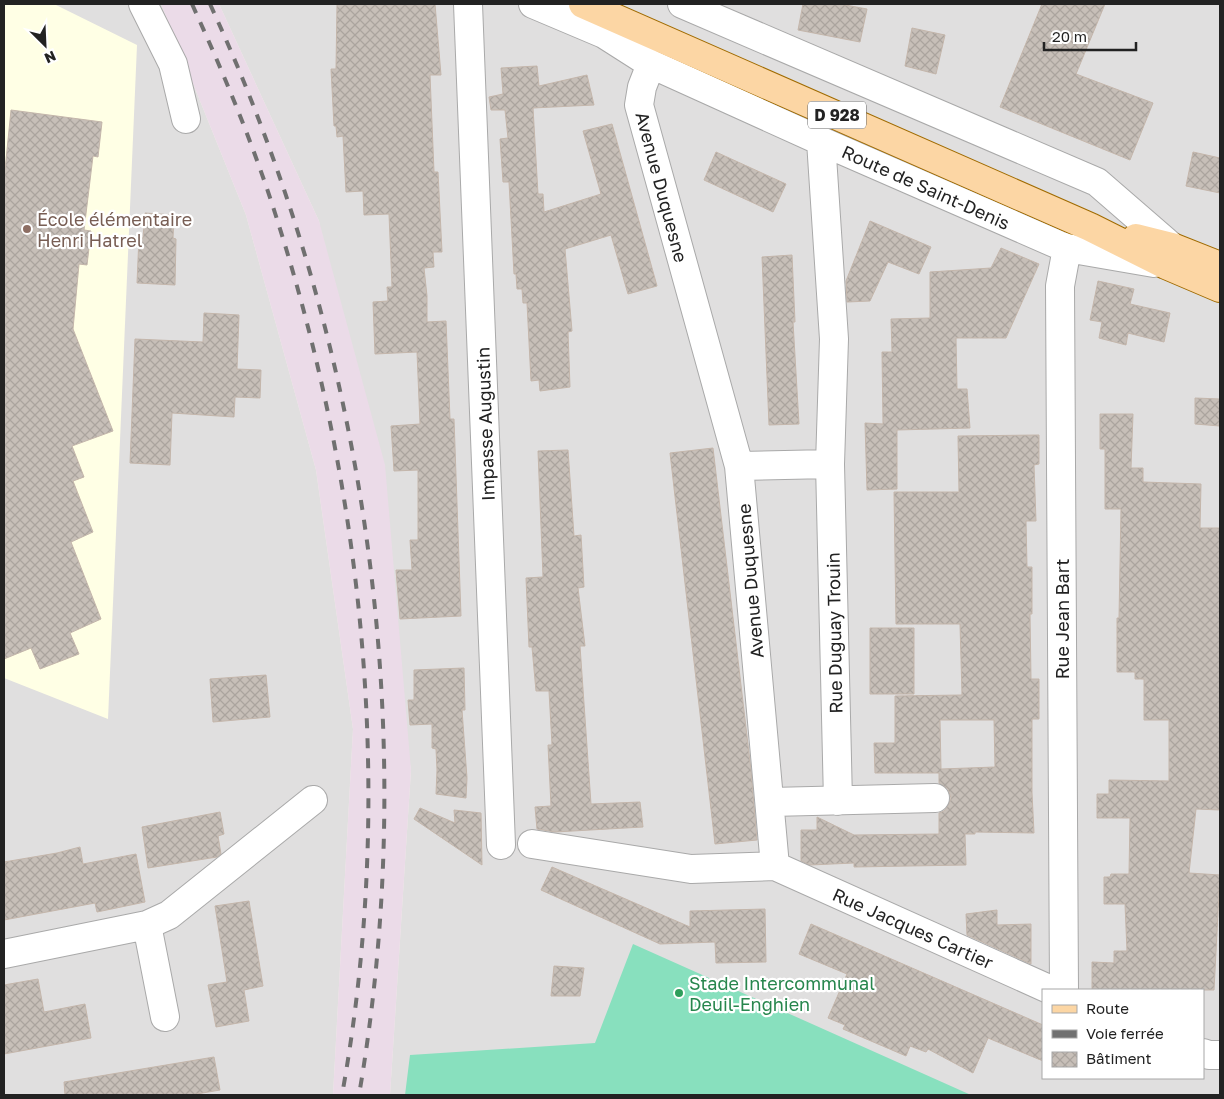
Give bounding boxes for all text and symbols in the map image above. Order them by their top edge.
north arrow [20,20,70,70]
scale bar [1044,20,1136,52]
text: 20 m [1052,27,1087,45]
text: N [42,47,59,67]
road number: D 928 [808,102,866,128]
street label: Avenue Duquesne [631,109,693,265]
street label: Route de Saint-Denis [839,140,1013,234]
place label: École élémentaire Henri Hatrel [37,208,192,251]
marker: École élémentaire Henri Hatrel [21,223,33,235]
street label: Impasse Augustin [471,347,499,501]
street label: Avenue Duquesne [732,503,768,659]
street label: Rue Duguay Trouin [822,552,846,714]
street label: Rue Jean Bart [1051,559,1073,679]
street label: Rue Jacques Cartier [829,883,997,973]
place label: Stade Intercommunal Deuil-Enghien [689,972,875,1015]
marker: Stade Intercommunal Deuil-Enghien [673,987,685,999]
legend [1042,989,1204,1079]
text: Route [1086,999,1129,1017]
text: Voie ferrée [1086,1024,1164,1042]
text: Bâtiment [1086,1049,1151,1067]

